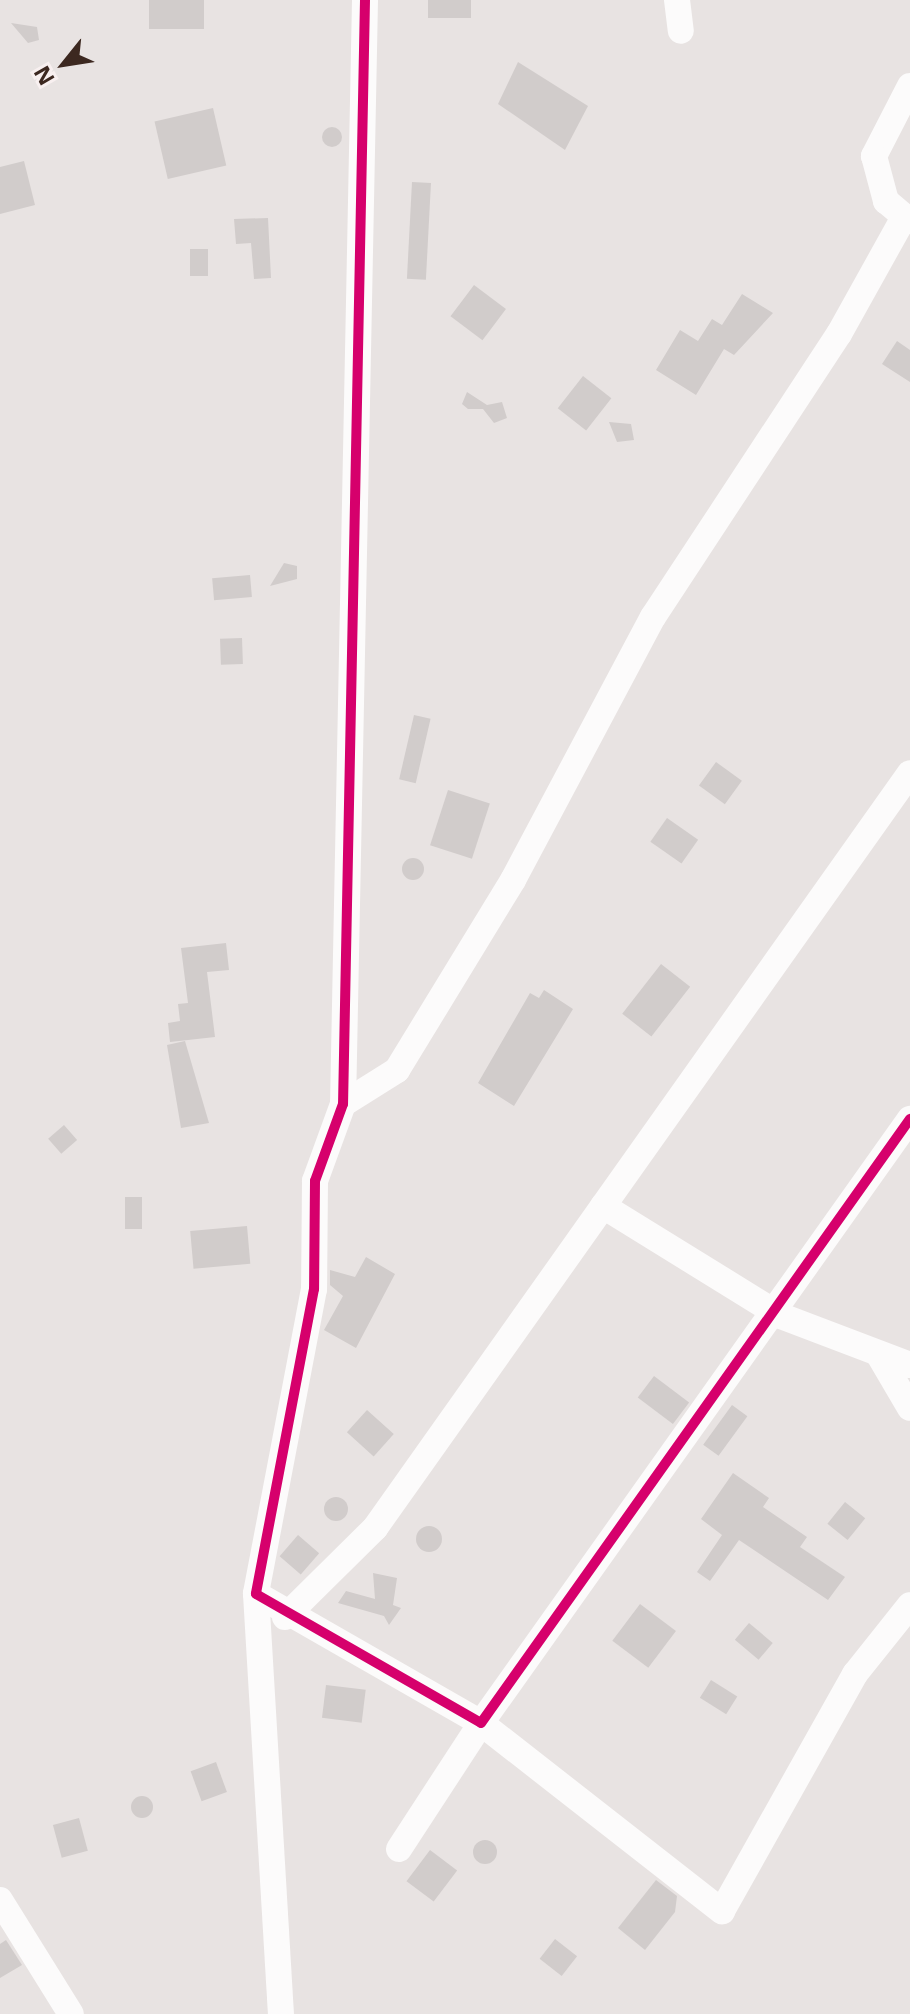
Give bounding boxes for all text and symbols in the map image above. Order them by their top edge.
north arrow [24,24,104,104]
text: N [26,61,61,91]

